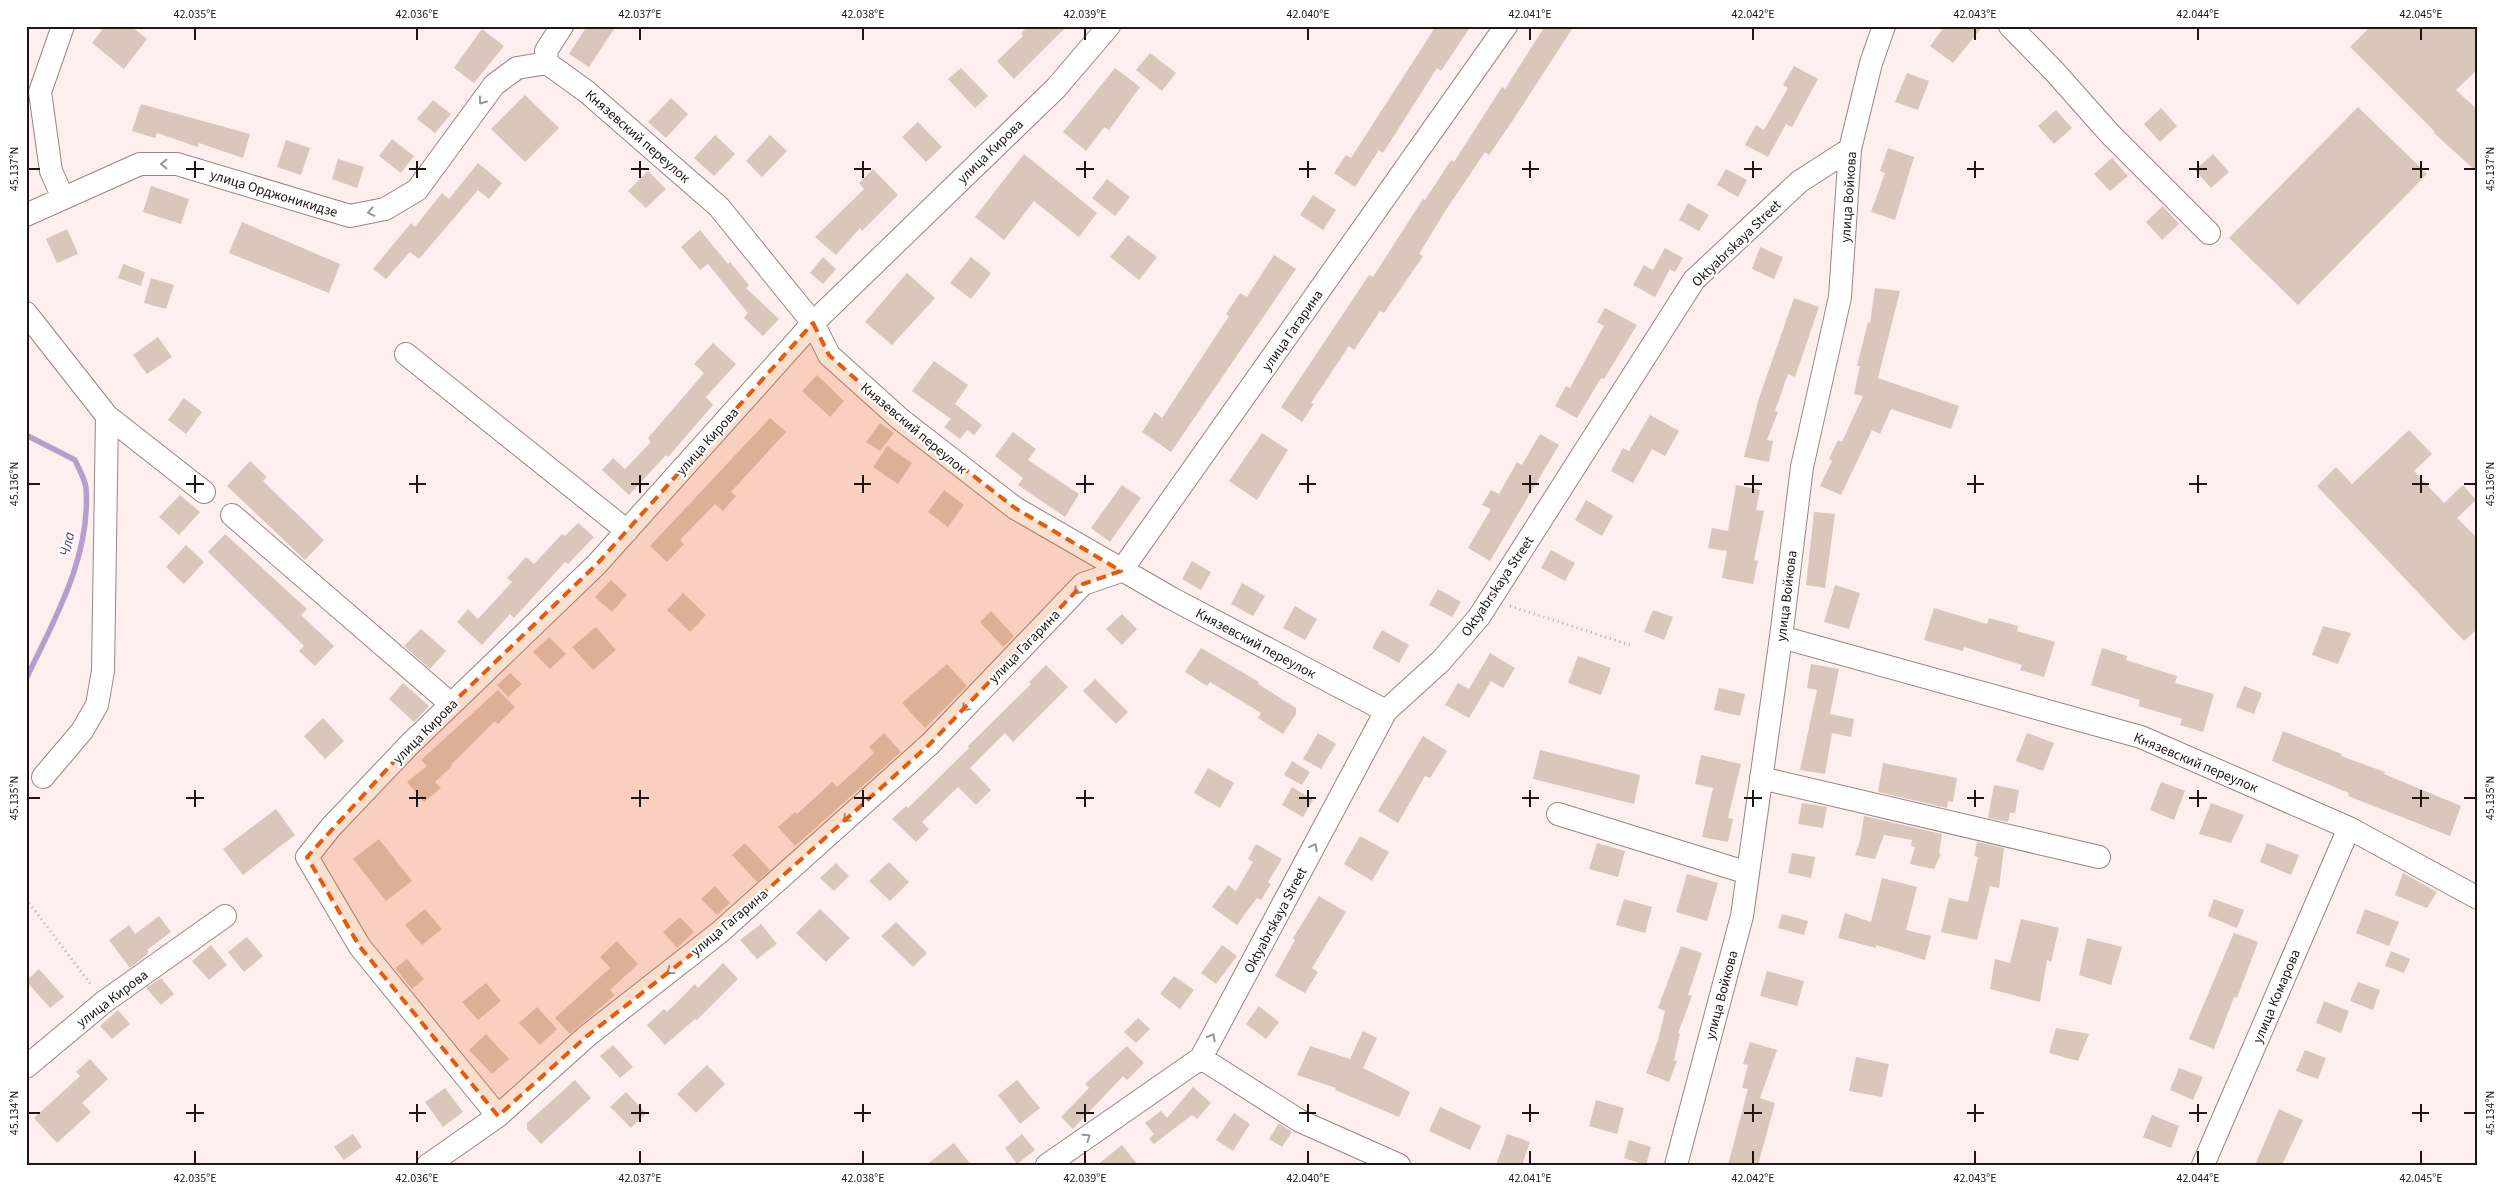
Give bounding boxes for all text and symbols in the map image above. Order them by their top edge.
text: 42.035°E [173,6,217,23]
text: 42.036°E [395,6,439,23]
text: 42.037°E [618,6,662,23]
text: 42.038°E [841,6,885,23]
text: 42.039°E [1063,6,1107,23]
text: 42.040°E [1286,6,1330,23]
text: 42.041°E [1508,6,1552,23]
text: 42.042°E [1731,6,1775,23]
text: 42.043°E [1953,6,1997,23]
text: 42.044°E [2176,6,2220,23]
text: 42.045°E [2399,6,2443,23]
street label: Князевский переулок [580,85,694,188]
one-way arrow [479,95,488,105]
street label: улица Кирова [953,115,1028,188]
text: 45.137°N [6,147,23,191]
text: 45.137°N [2482,147,2499,191]
street label: улица Войкова [1836,151,1862,243]
one-way arrow [159,159,167,169]
street label: улица Орджоникидзе [207,165,340,223]
street label: Oktyabrskaya Street [1688,196,1786,292]
one-way arrow [366,206,375,217]
street label: улица Гагарина [1257,286,1328,375]
street label: Князевский переулок [856,378,971,479]
street label: улица Кирова [672,403,744,480]
text: 45.136°N [6,462,23,506]
text: 45.136°N [2482,462,2499,506]
water label: Чла [55,530,80,558]
street label: Oktyabrskaya Street [1457,532,1539,641]
street label: улица Войкова [1771,549,1803,643]
one-way arrow [1074,585,1083,594]
street label: Князевский переулок [1192,604,1319,684]
street label: улица Гагарина [984,606,1065,688]
street label: улица Кирова [389,695,463,769]
one-way arrow [962,703,971,712]
street label: Князевский переулок [2130,728,2261,798]
text: 45.135°N [6,776,23,820]
text: 45.135°N [2482,776,2499,820]
one-way arrow [843,813,852,822]
one-way arrow [1307,843,1317,852]
street label: Oktyabrskaya Street [1239,864,1312,977]
street label: улица Гагарина [687,885,773,961]
street label: улица Комарова [2248,946,2306,1047]
street label: улица Войкова [1700,948,1743,1042]
street label: улица Кирова [73,965,153,1032]
one-way arrow [667,965,676,973]
one-way arrow [1206,1033,1216,1042]
text: 45.134°N [6,1091,23,1135]
text: 45.134°N [2482,1091,2499,1135]
one-way arrow [1082,1134,1091,1143]
text: 42.035°E [173,1170,217,1187]
text: 42.036°E [395,1170,439,1187]
text: 42.037°E [618,1170,662,1187]
text: 42.038°E [841,1170,885,1187]
text: 42.039°E [1063,1170,1107,1187]
text: 42.040°E [1286,1170,1330,1187]
text: 42.041°E [1508,1170,1552,1187]
text: 42.042°E [1731,1170,1775,1187]
text: 42.043°E [1953,1170,1997,1187]
text: 42.044°E [2176,1170,2220,1187]
text: 42.045°E [2399,1170,2443,1187]

